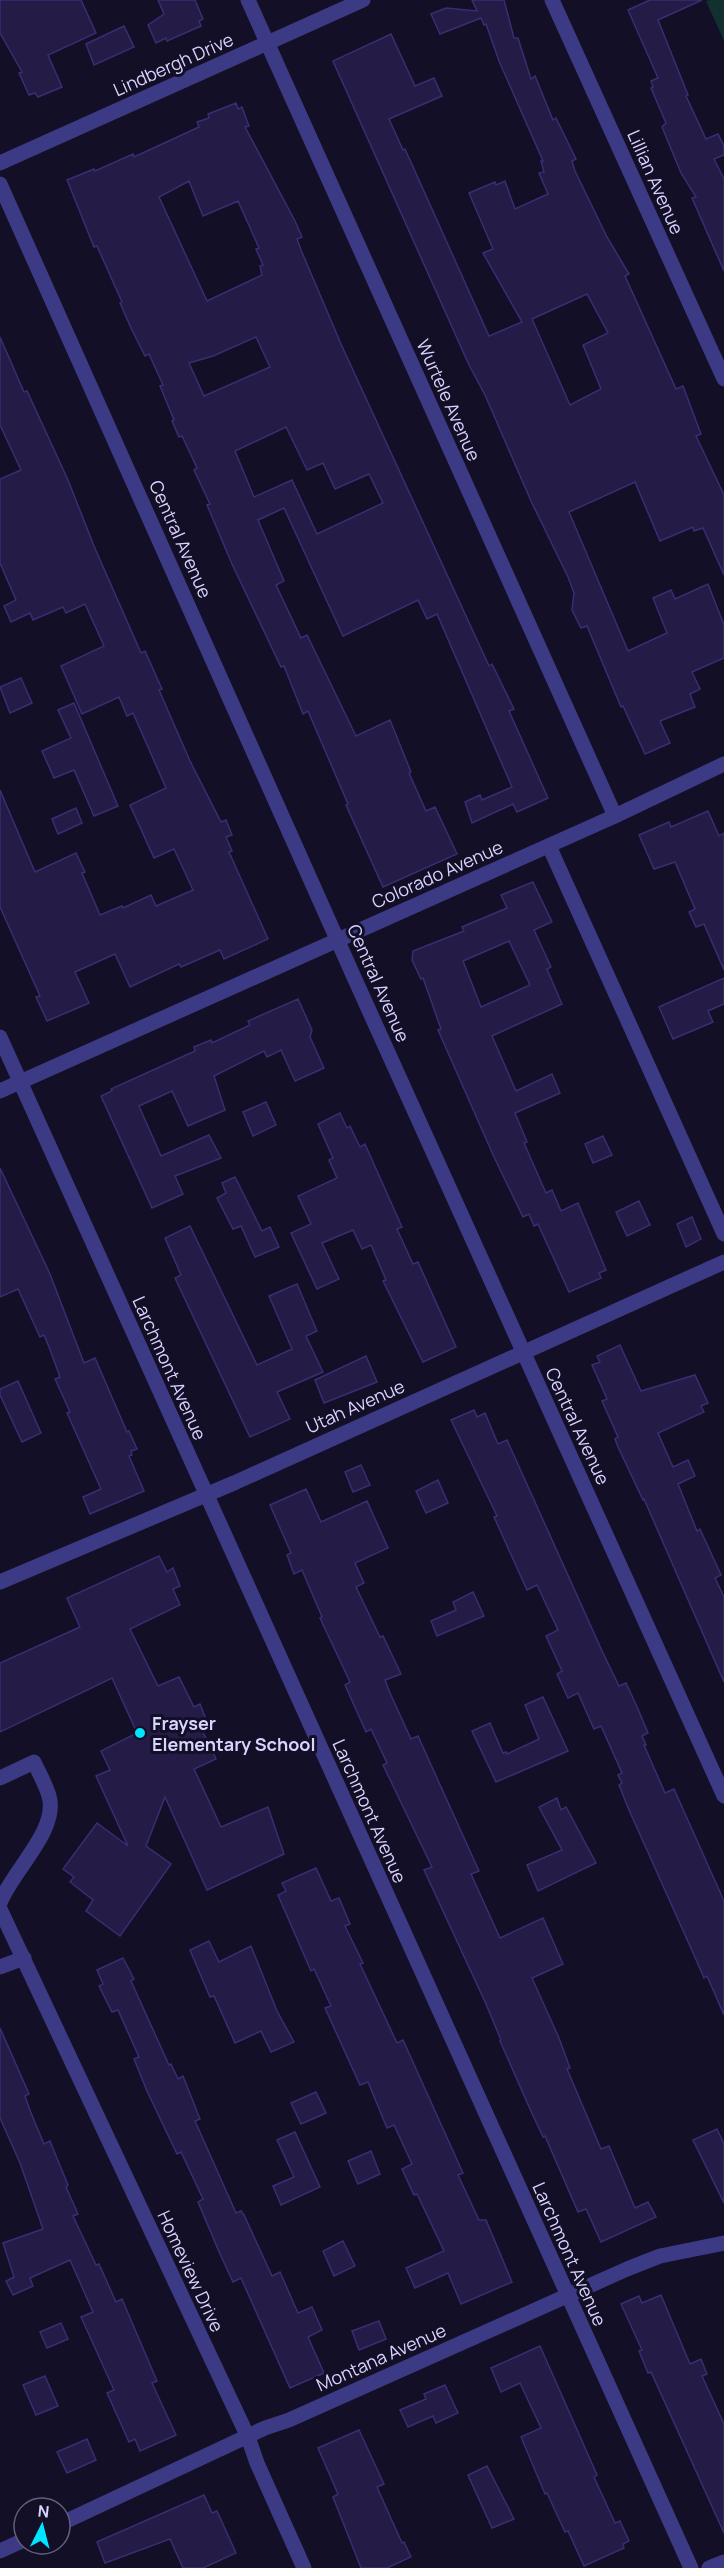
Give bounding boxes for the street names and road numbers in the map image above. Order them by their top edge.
street label: Lindbergh Drive [109,27,237,101]
street label: Lillian Avenue [622,126,690,238]
street label: Wurtele Avenue [411,335,487,465]
street label: Central Avenue [144,476,218,602]
street label: Colorado Avenue [368,834,506,914]
street label: Central Avenue [342,920,416,1046]
street label: Larchmont Avenue [127,1292,213,1444]
street label: Central Avenue [540,1364,616,1488]
street label: Utah Avenue [302,1374,408,1438]
street label: Larchmont Avenue [327,1735,413,1887]
street label: Larchmont Avenue [527,2178,613,2330]
street label: Homeview Drive [152,2206,230,2336]
street label: Montana Avenue [312,2318,450,2396]

